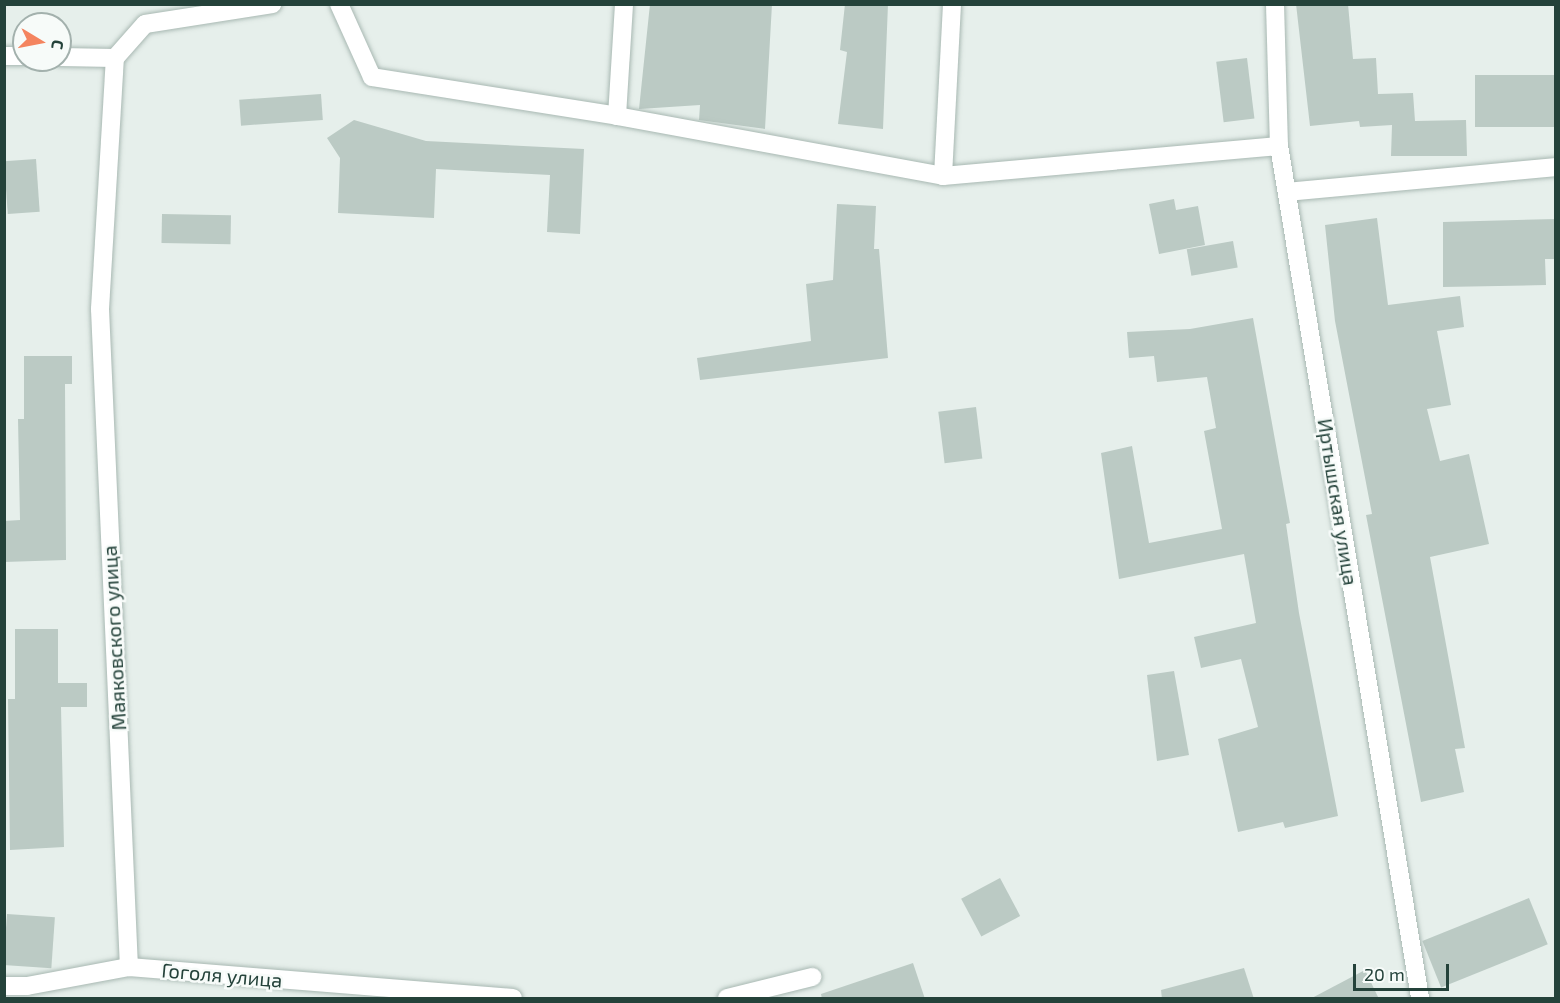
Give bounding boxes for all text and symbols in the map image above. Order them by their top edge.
north arrow [12,12,72,72]
text: С [48,39,68,51]
street label: Иртышская улица [1313,417,1363,587]
street label: Маяковского улица [97,545,131,731]
scale bar [1356,952,1452,990]
street label: Гоголя улица [160,958,284,992]
text: 20 m [1364,963,1405,985]

